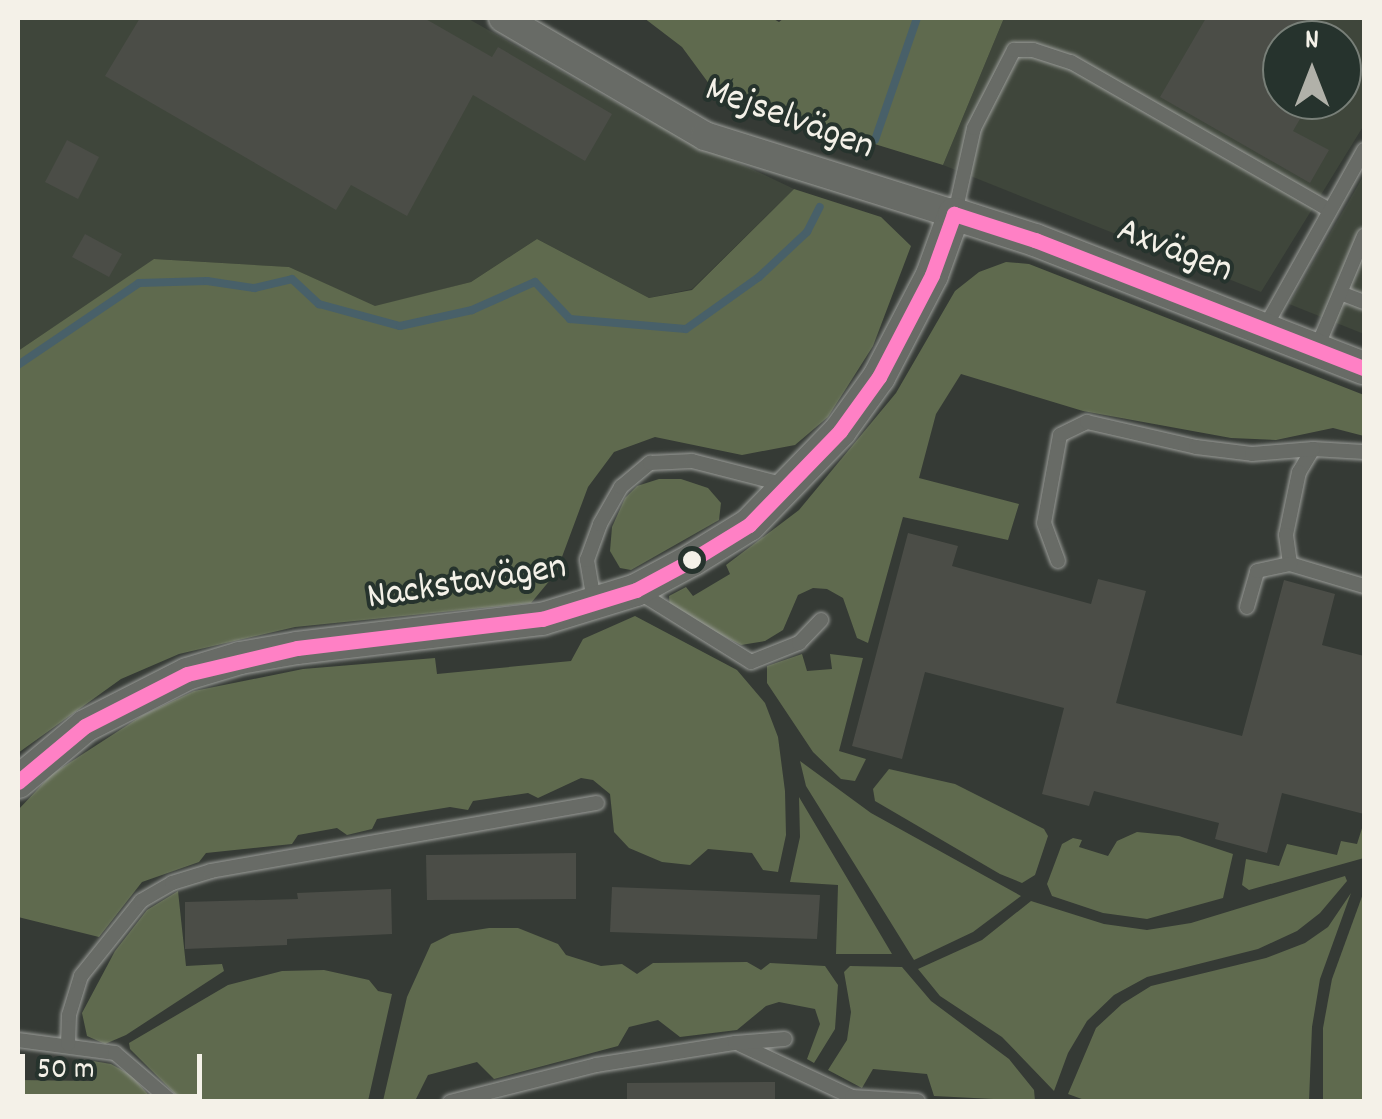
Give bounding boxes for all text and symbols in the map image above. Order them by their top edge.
north arrow [1262,20,1362,120]
text: N [1305,22,1319,62]
street label: Mejselvägen [698,68,880,172]
street label: Axvägen [1110,209,1238,295]
street label: Nackstavägen [364,546,570,622]
unlabelled marker [682,550,702,570]
scale bar [25,1034,208,1096]
text: 50 m [37,1050,95,1093]

